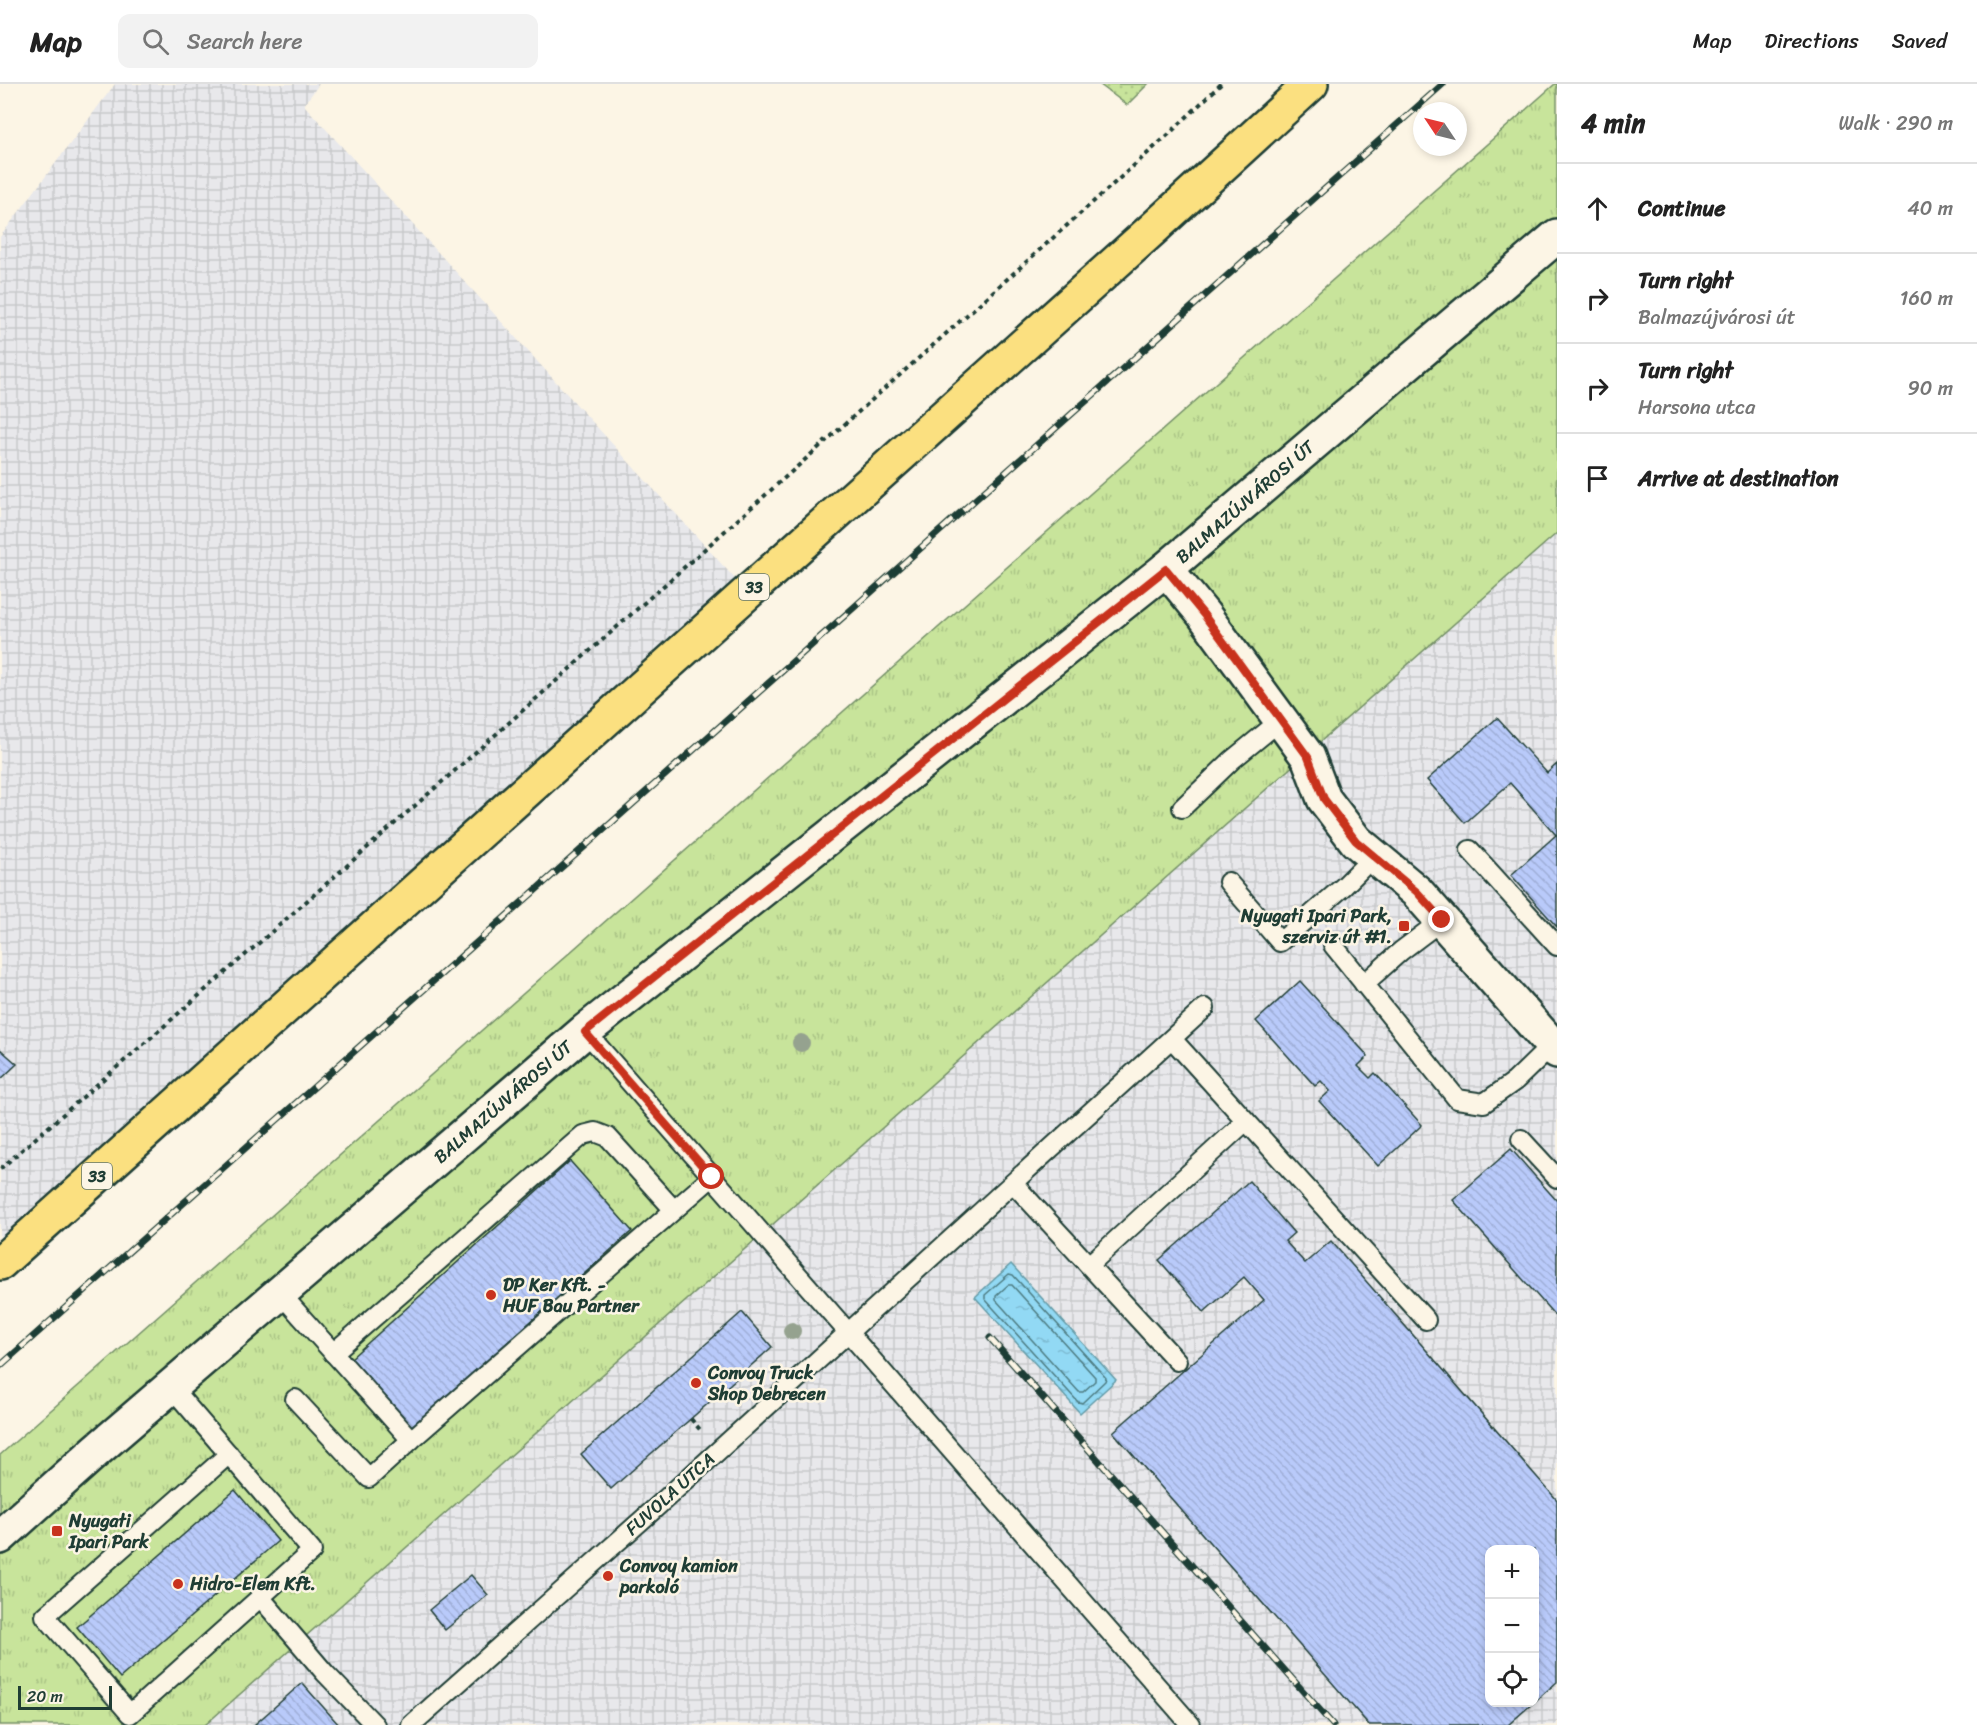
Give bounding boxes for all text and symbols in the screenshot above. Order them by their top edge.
search box [118,14,538,68]
text: Map [30,17,82,66]
text: Search here [187,22,303,61]
text: Map [1693,22,1731,60]
text: Directions [1764,22,1859,60]
text: Saved [1892,22,1947,60]
icon: search [139,25,172,58]
text: 4 min [1581,100,1645,146]
north arrow [1413,102,1467,156]
text: Walk · 290 m [1838,106,1953,141]
text: Continue [1638,189,1726,228]
text: 40 m [1907,191,1953,226]
icon: ahead [1581,192,1614,225]
text: Turn right [1638,261,1733,300]
text: 160 m [1900,281,1953,316]
icon: right [1581,282,1614,315]
text: Balmazújvárosi út [1638,300,1796,335]
text: Turn right [1638,351,1733,390]
text: 90 m [1908,371,1953,406]
icon: right [1581,372,1614,405]
text: Harsona utca [1638,390,1755,425]
street label: BALMAZÚJVÁROSI ÚT [1168,431,1323,572]
text: Arrive at destination [1638,459,1839,498]
icon: arrive [1581,462,1614,495]
road number: 33 [739,574,769,600]
place label: Nyugati Ipari Park, szerviz út #1. [1240,900,1392,953]
route end [1428,906,1454,932]
marker: Nyugati Ipari Park, szerviz út #1. [1397,919,1411,933]
street label: BALMAZÚJVÁROSI ÚT [426,1031,581,1172]
road number: 33 [82,1163,112,1189]
route start [698,1163,724,1189]
place label: DP Ker Kft. - HUF Bau Partner [502,1269,640,1322]
marker: DP Ker Kft. - HUF Bau Partner [484,1288,498,1302]
place label: Convoy Truck Shop Debrecen [707,1357,826,1410]
marker: Convoy Truck Shop Debrecen [689,1376,703,1390]
street label: FUVOLA UTCA [617,1444,723,1544]
place label: Nyugati Ipari Park [68,1505,149,1558]
marker: Nyugati Ipari Park [50,1524,64,1538]
map controls [1485,1545,1539,1707]
button: + [1485,1545,1539,1599]
place label: Convoy kamion parkoló [619,1550,738,1603]
place label: Hidro-Elem Kft. [189,1568,316,1600]
marker: Convoy kamion parkoló [601,1569,615,1583]
marker: Hidro-Elem Kft. [171,1577,185,1591]
button: − [1485,1599,1539,1653]
button: locate [1485,1653,1539,1707]
text: 20 m [27,1682,63,1711]
scale bar [18,1683,112,1710]

